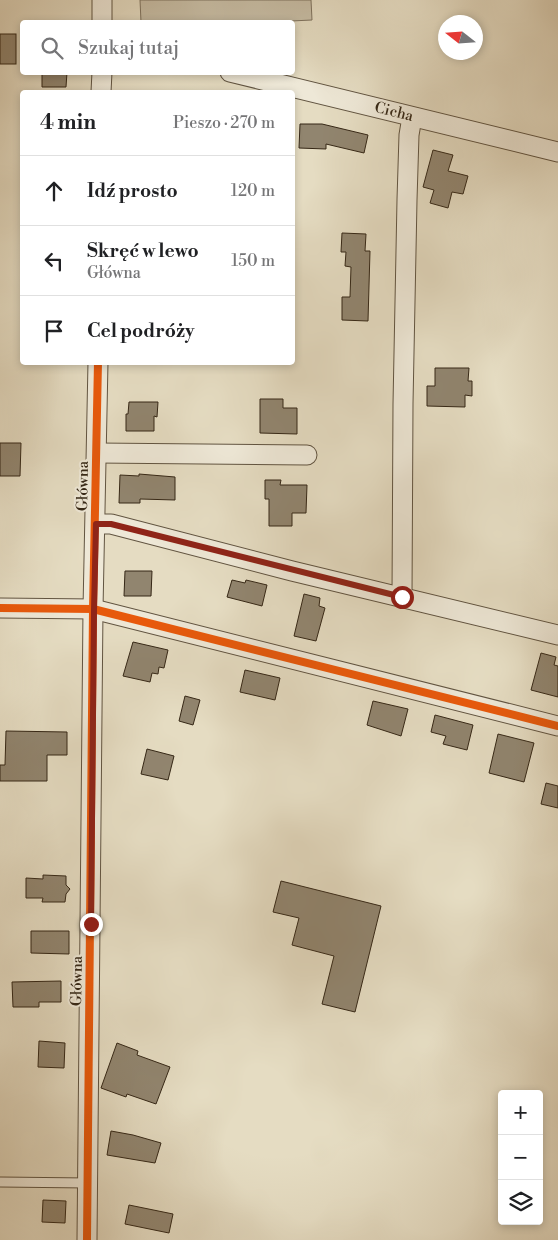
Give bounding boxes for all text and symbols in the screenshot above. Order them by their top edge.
north arrow [438,15,483,60]
search box [20,20,295,75]
icon: search [38,34,66,62]
text: Szukaj tutaj [78,36,179,60]
street label: Cicha [373,98,416,126]
text: 4 min [40,110,96,136]
text: Pieszo · 270 m [173,113,275,133]
icon: ahead [40,177,68,205]
text: Idź prosto [87,179,178,203]
text: 120 m [231,181,275,201]
text: Skręć w lewo [87,239,199,263]
icon: left [40,247,68,275]
text: 150 m [231,251,275,271]
text: Główna [87,263,141,283]
icon: arrive [40,317,68,345]
text: Cel podróży [87,319,194,343]
street label: Główna [73,460,93,511]
route start [391,586,414,609]
route end [80,913,103,936]
street label: Główna [67,955,87,1006]
map controls [498,1090,543,1225]
button: + [498,1090,543,1135]
button: − [498,1135,543,1180]
button: layers [498,1180,543,1225]

